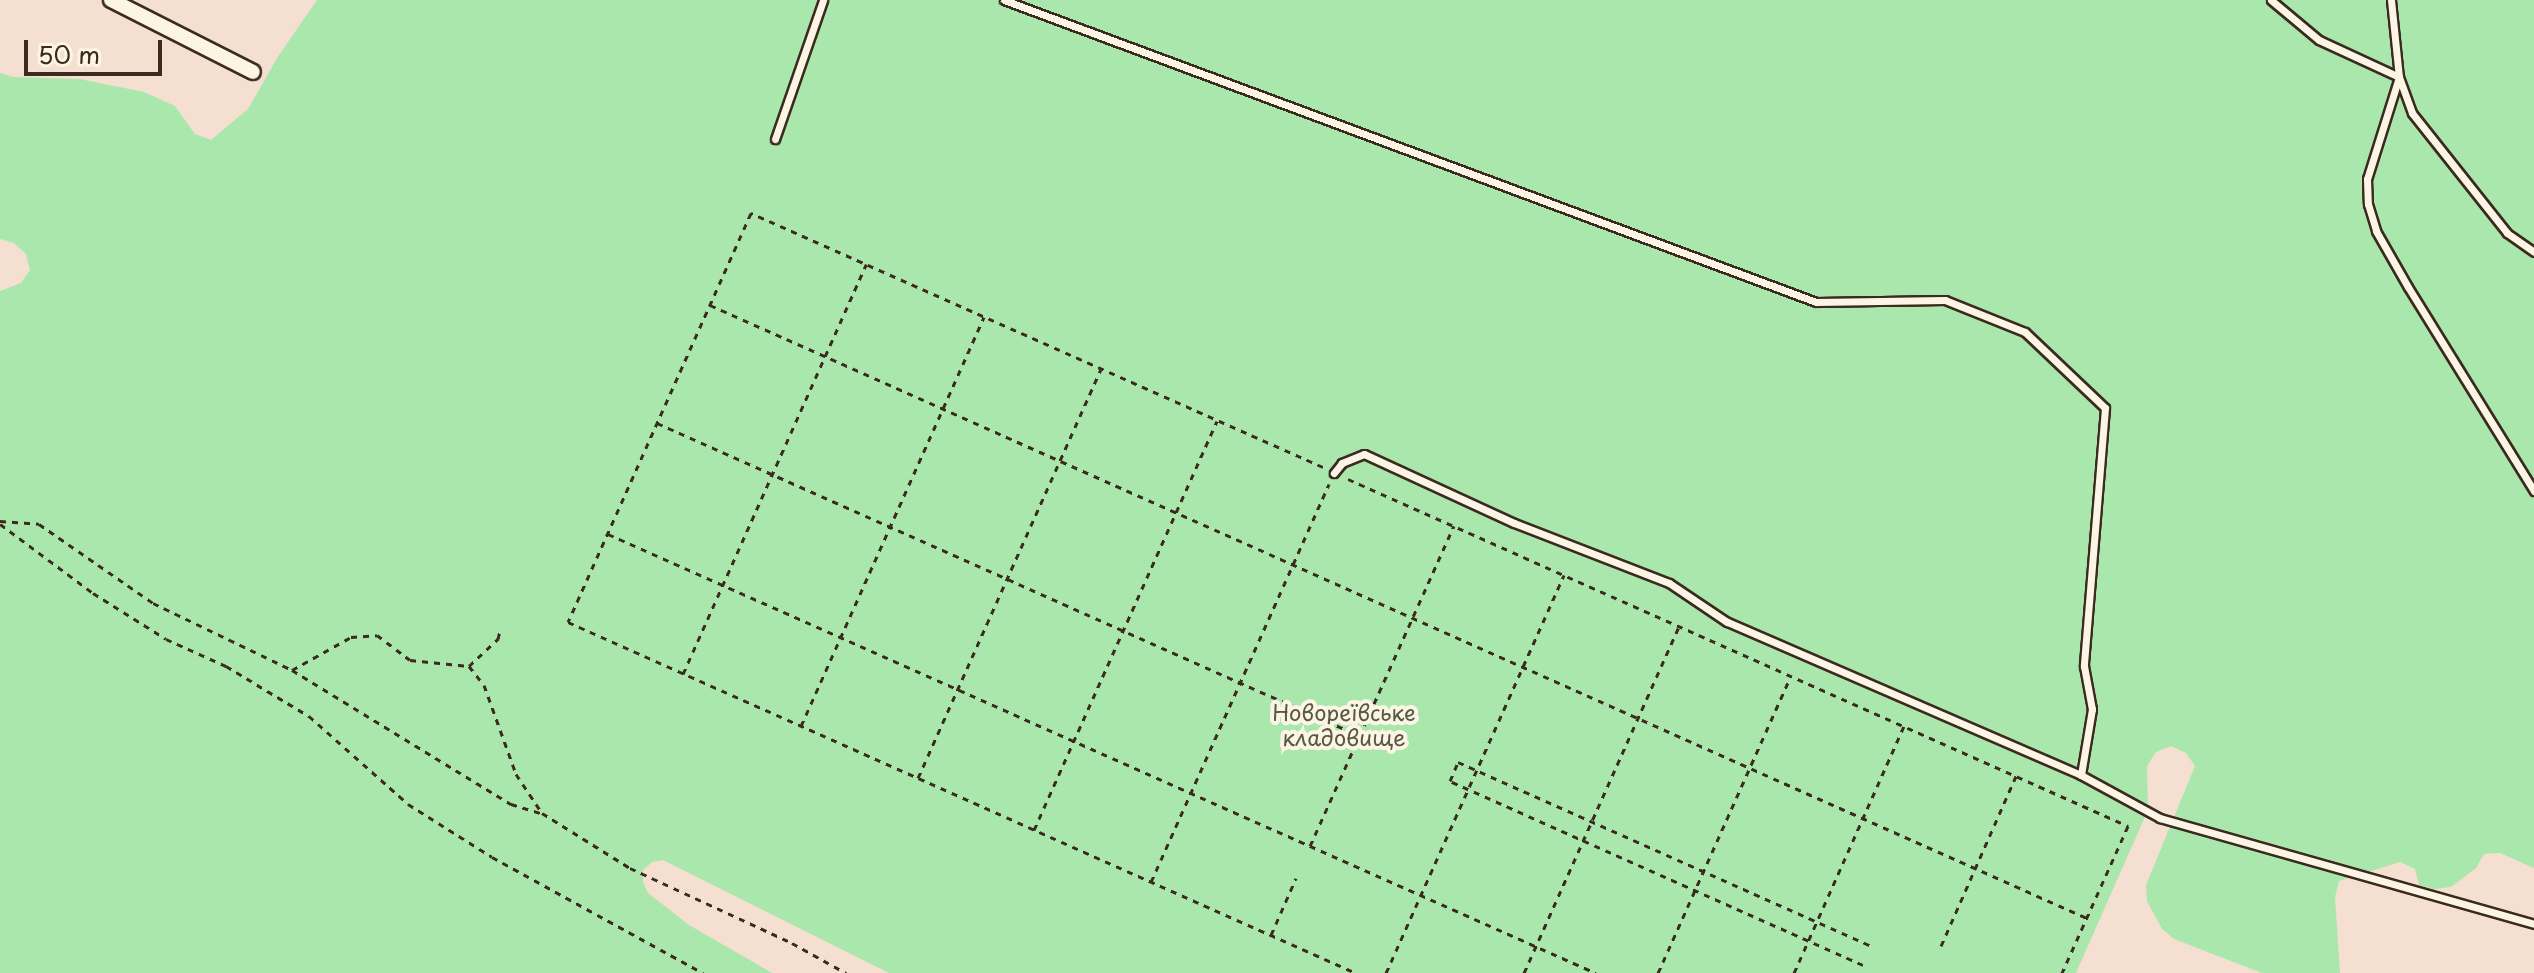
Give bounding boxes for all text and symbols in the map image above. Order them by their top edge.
scale bar [28,24,166,74]
text: 50 m [38,36,100,72]
park label: Новореївське кладовище [1272,698,1416,750]

